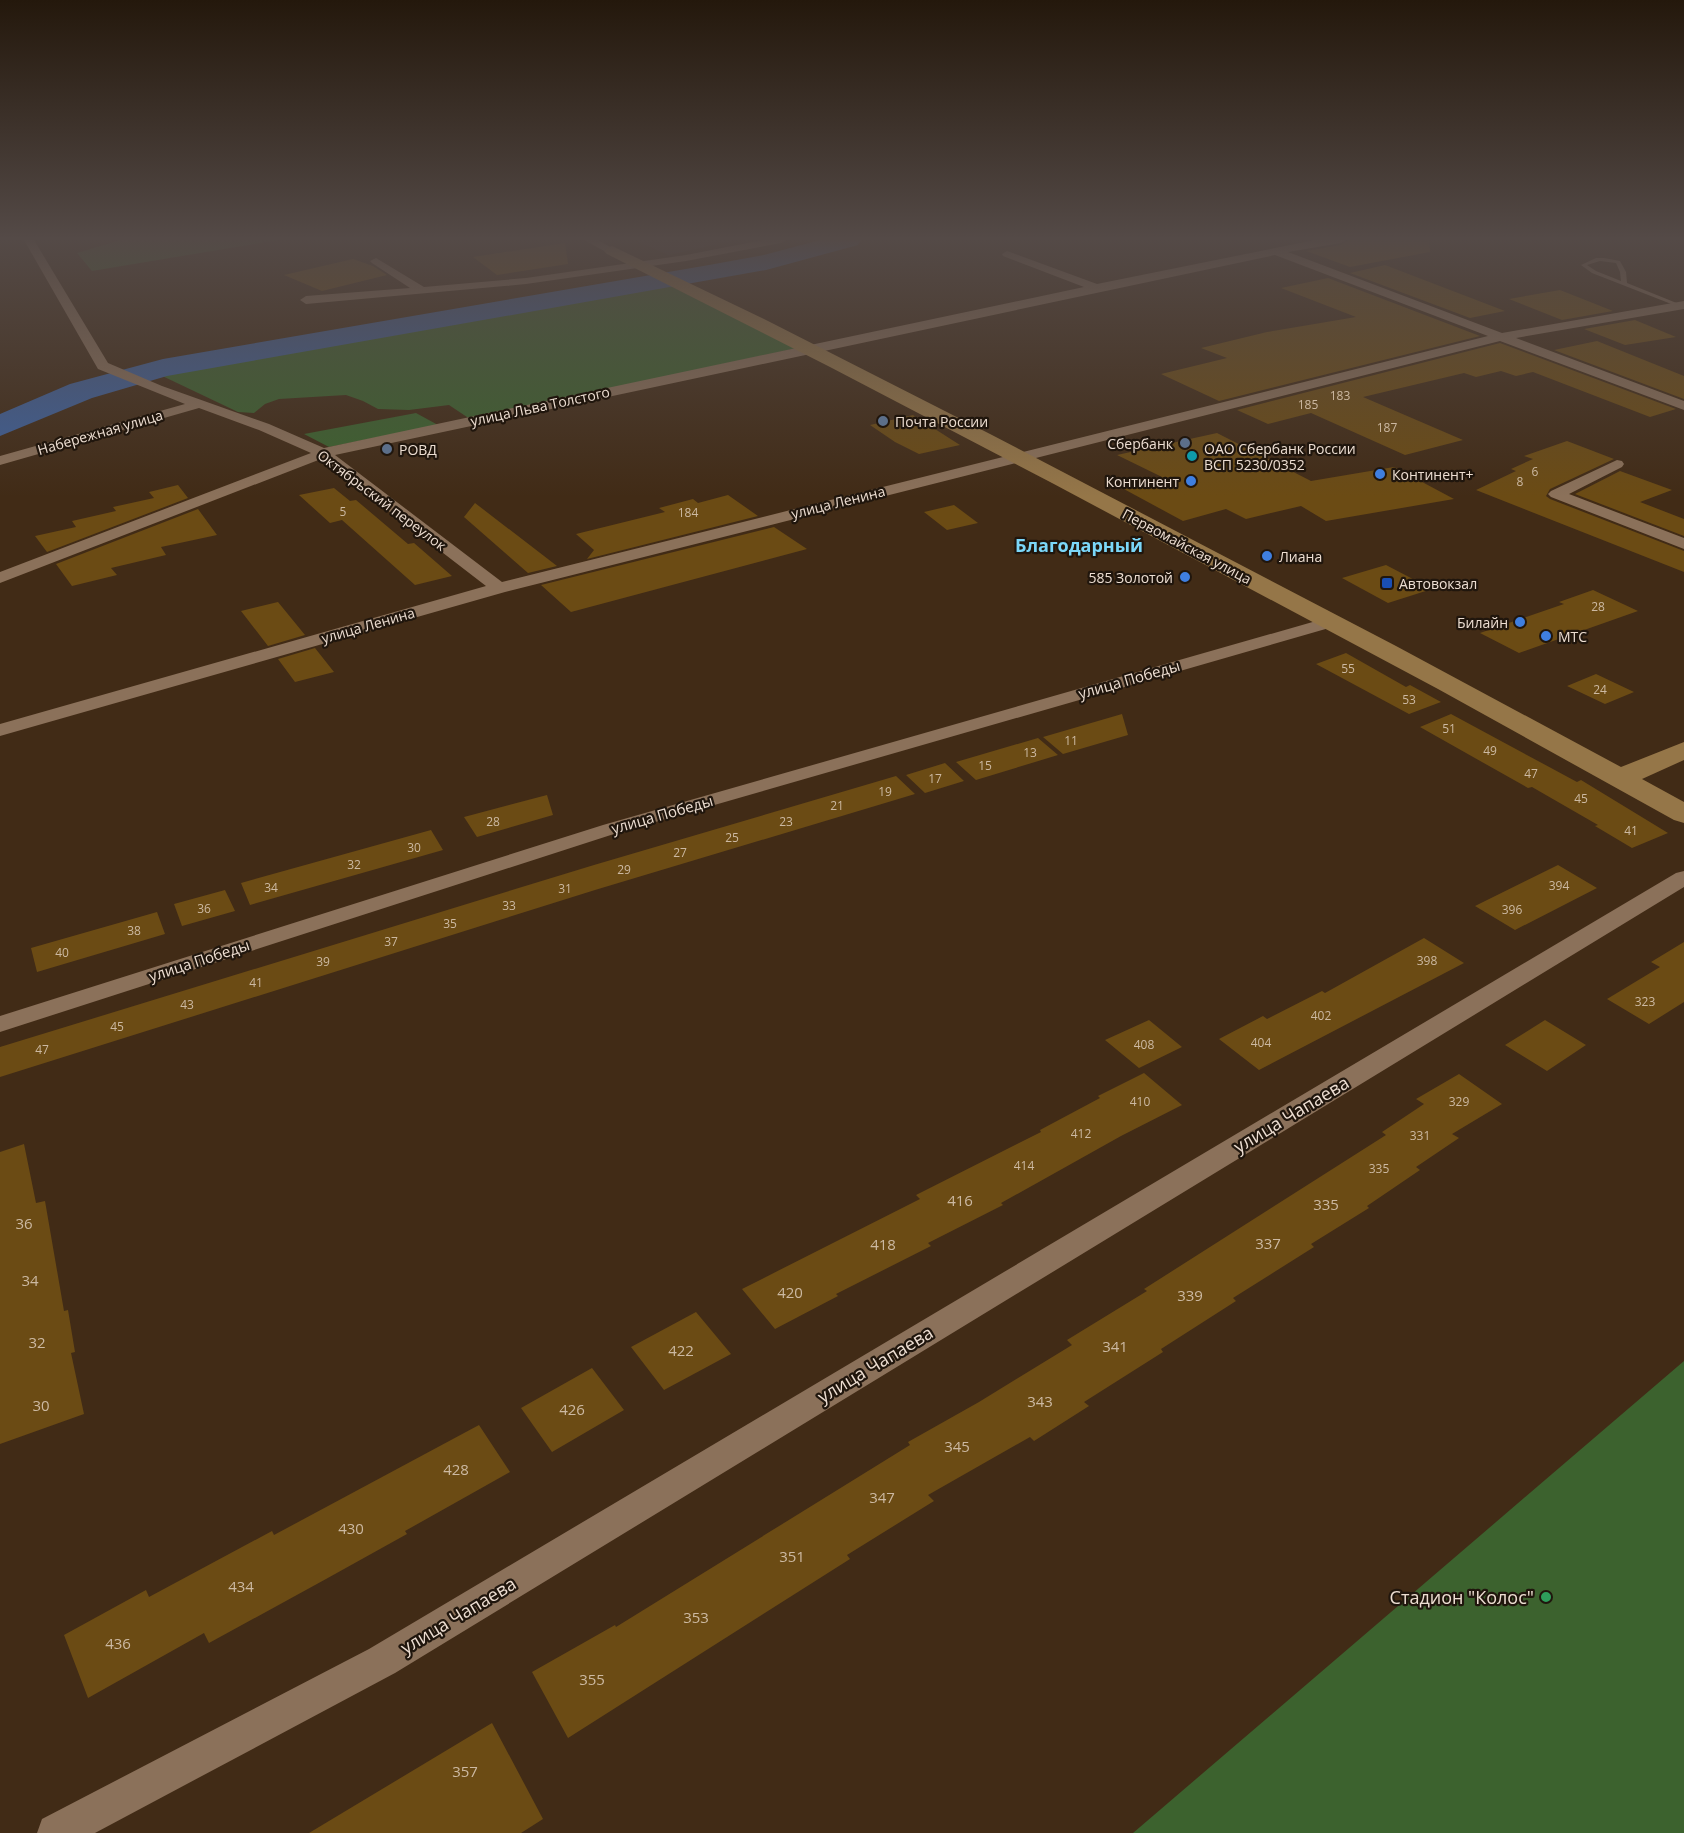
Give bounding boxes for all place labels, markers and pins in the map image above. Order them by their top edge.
place label: Почта России [895,412,988,431]
marker: Почта России [876,414,890,428]
place label: Сбербанк [1107,434,1174,453]
marker: Сбербанк [1178,436,1192,450]
place label: ОАО Сбербанк России ВСП 5230/0352 [1204,439,1356,474]
place label: РОВД [399,440,437,459]
marker: РОВД [380,442,394,456]
marker: ОАО Сбербанк России ВСП 5230/0352 [1185,449,1199,463]
place label: Континент+ [1392,465,1473,484]
marker: Континент+ [1373,467,1387,481]
place label: Континент [1106,472,1179,491]
marker: Континент [1184,474,1198,488]
place label: Лиана [1279,547,1322,566]
marker: Лиана [1260,549,1274,563]
place label: 585 Золотой [1088,568,1173,587]
marker: 585 Золотой [1178,570,1192,584]
place label: Автовокзал [1399,574,1477,593]
marker: Автовокзал [1380,576,1394,590]
place label: Билайн [1457,613,1508,632]
marker: Билайн [1513,615,1527,629]
place label: МТС [1558,627,1587,646]
marker: МТС [1539,629,1553,643]
place label: Стадион "Колос" [1390,1585,1534,1609]
marker: Стадион "Колос" [1539,1590,1553,1604]

